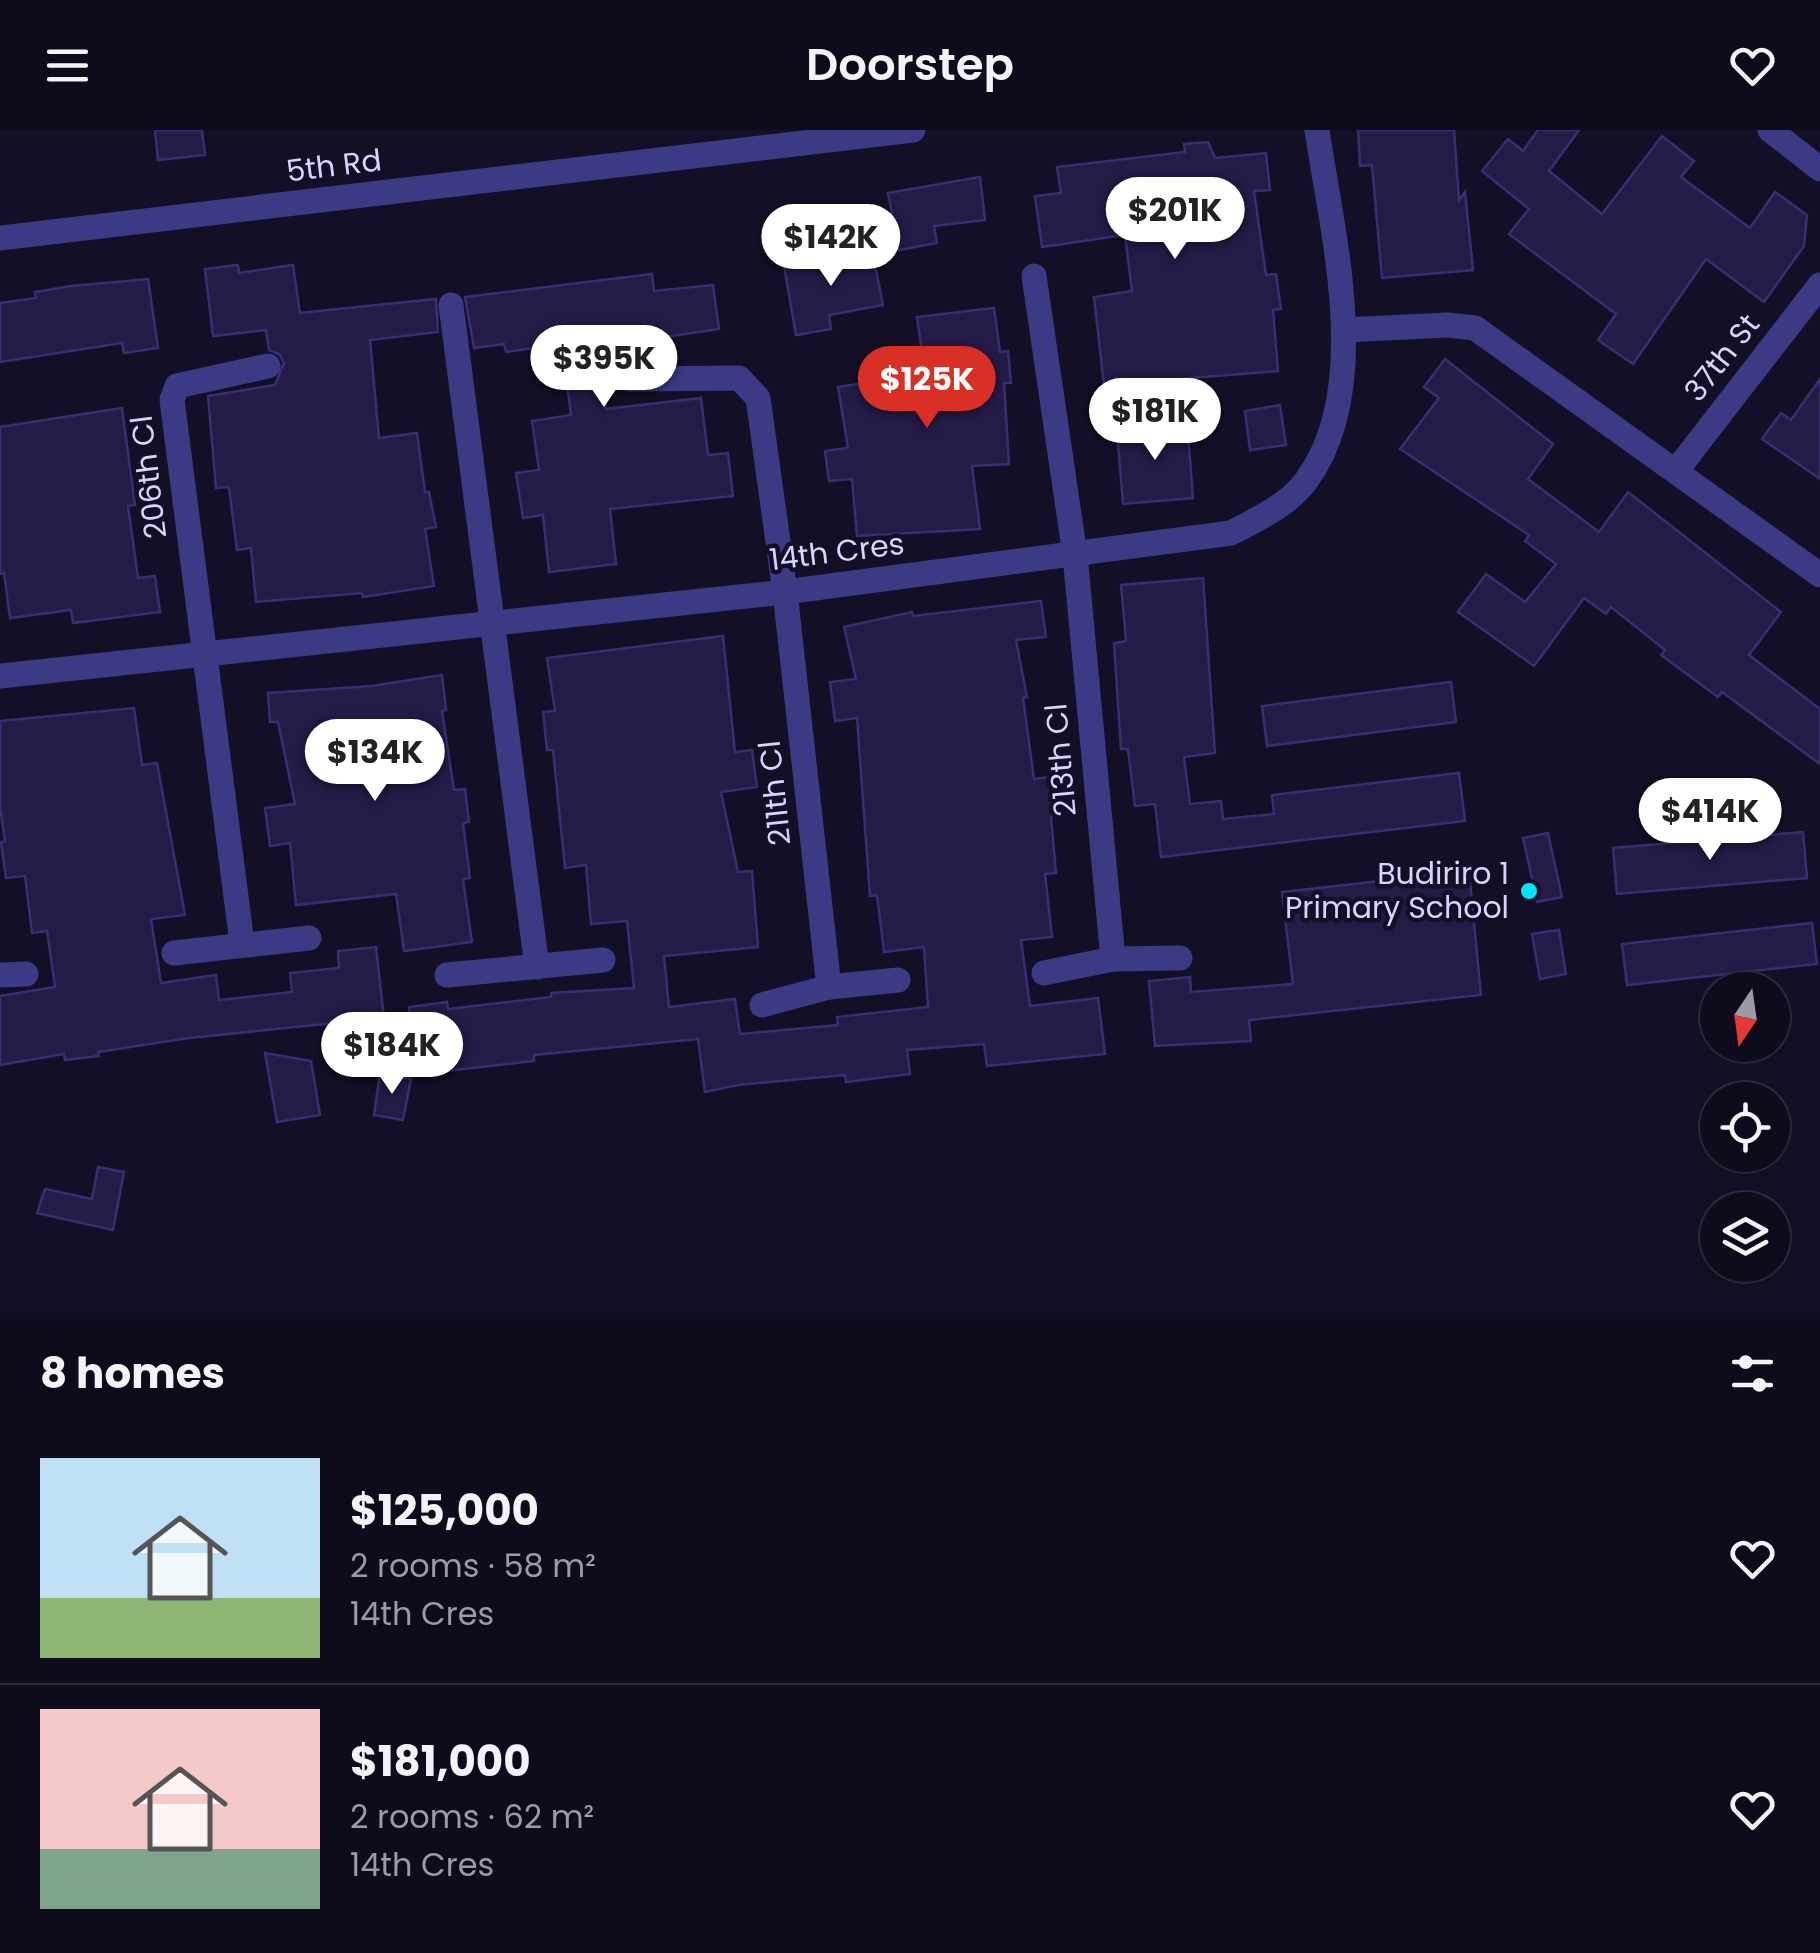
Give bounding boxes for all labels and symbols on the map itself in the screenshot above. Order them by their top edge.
street label: 5th Rd [284,138,384,193]
pin: $201K [1105,177,1245,262]
pin: $142K [761,204,901,289]
street label: 37th St [1674,305,1770,411]
pin: $395K [534,325,674,410]
pin: $125K [857,346,997,431]
pin: $181K [1085,378,1225,463]
street label: 206th Cl [120,413,177,541]
street label: 14th Cres [767,522,907,581]
street label: 213th Cl [1034,702,1087,818]
pin: $134K [305,719,445,804]
street label: 211th Cl [748,739,801,848]
pin: $414K [1640,778,1780,863]
place label: Budiriro 1 Primary School [1285,852,1509,929]
marker: Budiriro 1 Primary School [1518,880,1540,902]
north arrow [1700,972,1790,1062]
pin: $184K [322,1012,462,1097]

